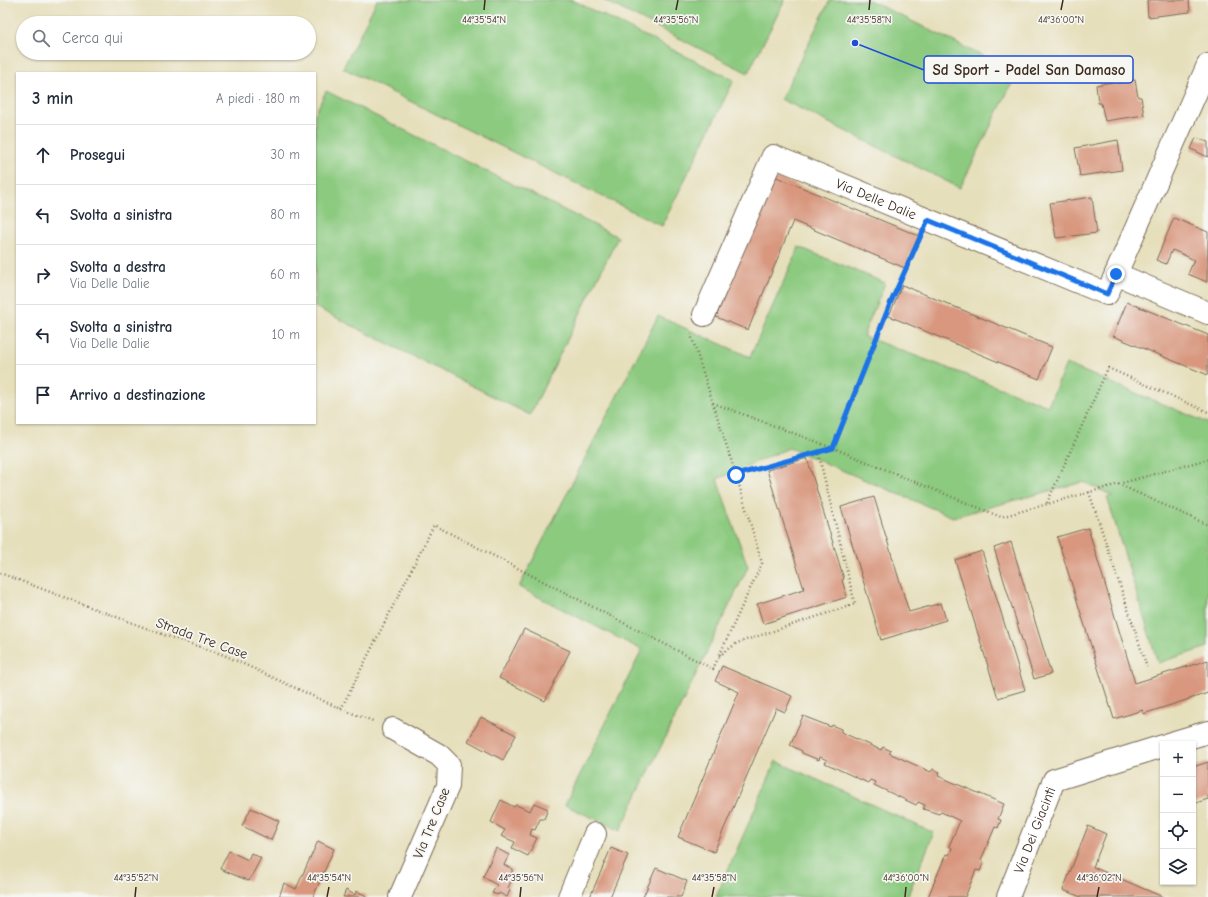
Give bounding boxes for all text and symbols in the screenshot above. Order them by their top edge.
text: 44°35'54"N [462,14,506,26]
text: 44°35'56"N [654,14,698,26]
text: 44°35'58"N [847,14,891,26]
text: 44°36'00"N [1038,14,1084,26]
search box [16,16,316,60]
icon: search [30,27,52,49]
text: Cerca qui [62,29,123,47]
callout: Sd Sport - Padel San Damaso [924,56,1133,83]
text: Sd Sport - Padel San Damaso [933,61,1126,79]
text: 3 min [32,89,73,108]
text: A piedi · 180 m [216,91,300,106]
icon: ahead [32,144,54,166]
text: Prosegui [70,146,125,164]
text: 30 m [270,147,300,162]
street label: Via Delle Dalie [833,175,919,223]
icon: left [32,204,54,226]
text: Svolta a sinistra [70,206,172,224]
text: 80 m [270,207,300,222]
text: Svolta a destra [70,258,166,276]
icon: right [32,264,54,286]
route end [1107,265,1125,283]
text: 60 m [270,267,300,282]
text: Via Delle Dalie [70,276,149,291]
text: Svolta a sinistra [70,318,172,336]
icon: left [32,324,54,346]
text: 10 m [272,327,300,342]
text: Via Delle Dalie [70,336,149,351]
icon: arrive [32,384,54,406]
text: Arrivo a destinazione [70,386,205,404]
route start [727,466,745,484]
street label: Strada Tre Case [154,614,250,663]
map controls [1160,741,1196,885]
button: + [1160,741,1196,777]
button: − [1160,777,1196,813]
street label: Via Dei Giacinti [1010,784,1059,876]
street label: Via Tre Case [409,785,453,861]
button: locate [1160,813,1196,849]
button: layers [1160,849,1196,885]
text: 44°35'52"N [114,872,158,884]
text: 44°35'54"N [307,872,351,884]
text: 44°35'56"N [499,872,543,884]
text: 44°35'58"N [692,872,736,884]
text: 44°36'00"N [883,872,929,884]
text: 44°36'02"N [1076,872,1122,884]

